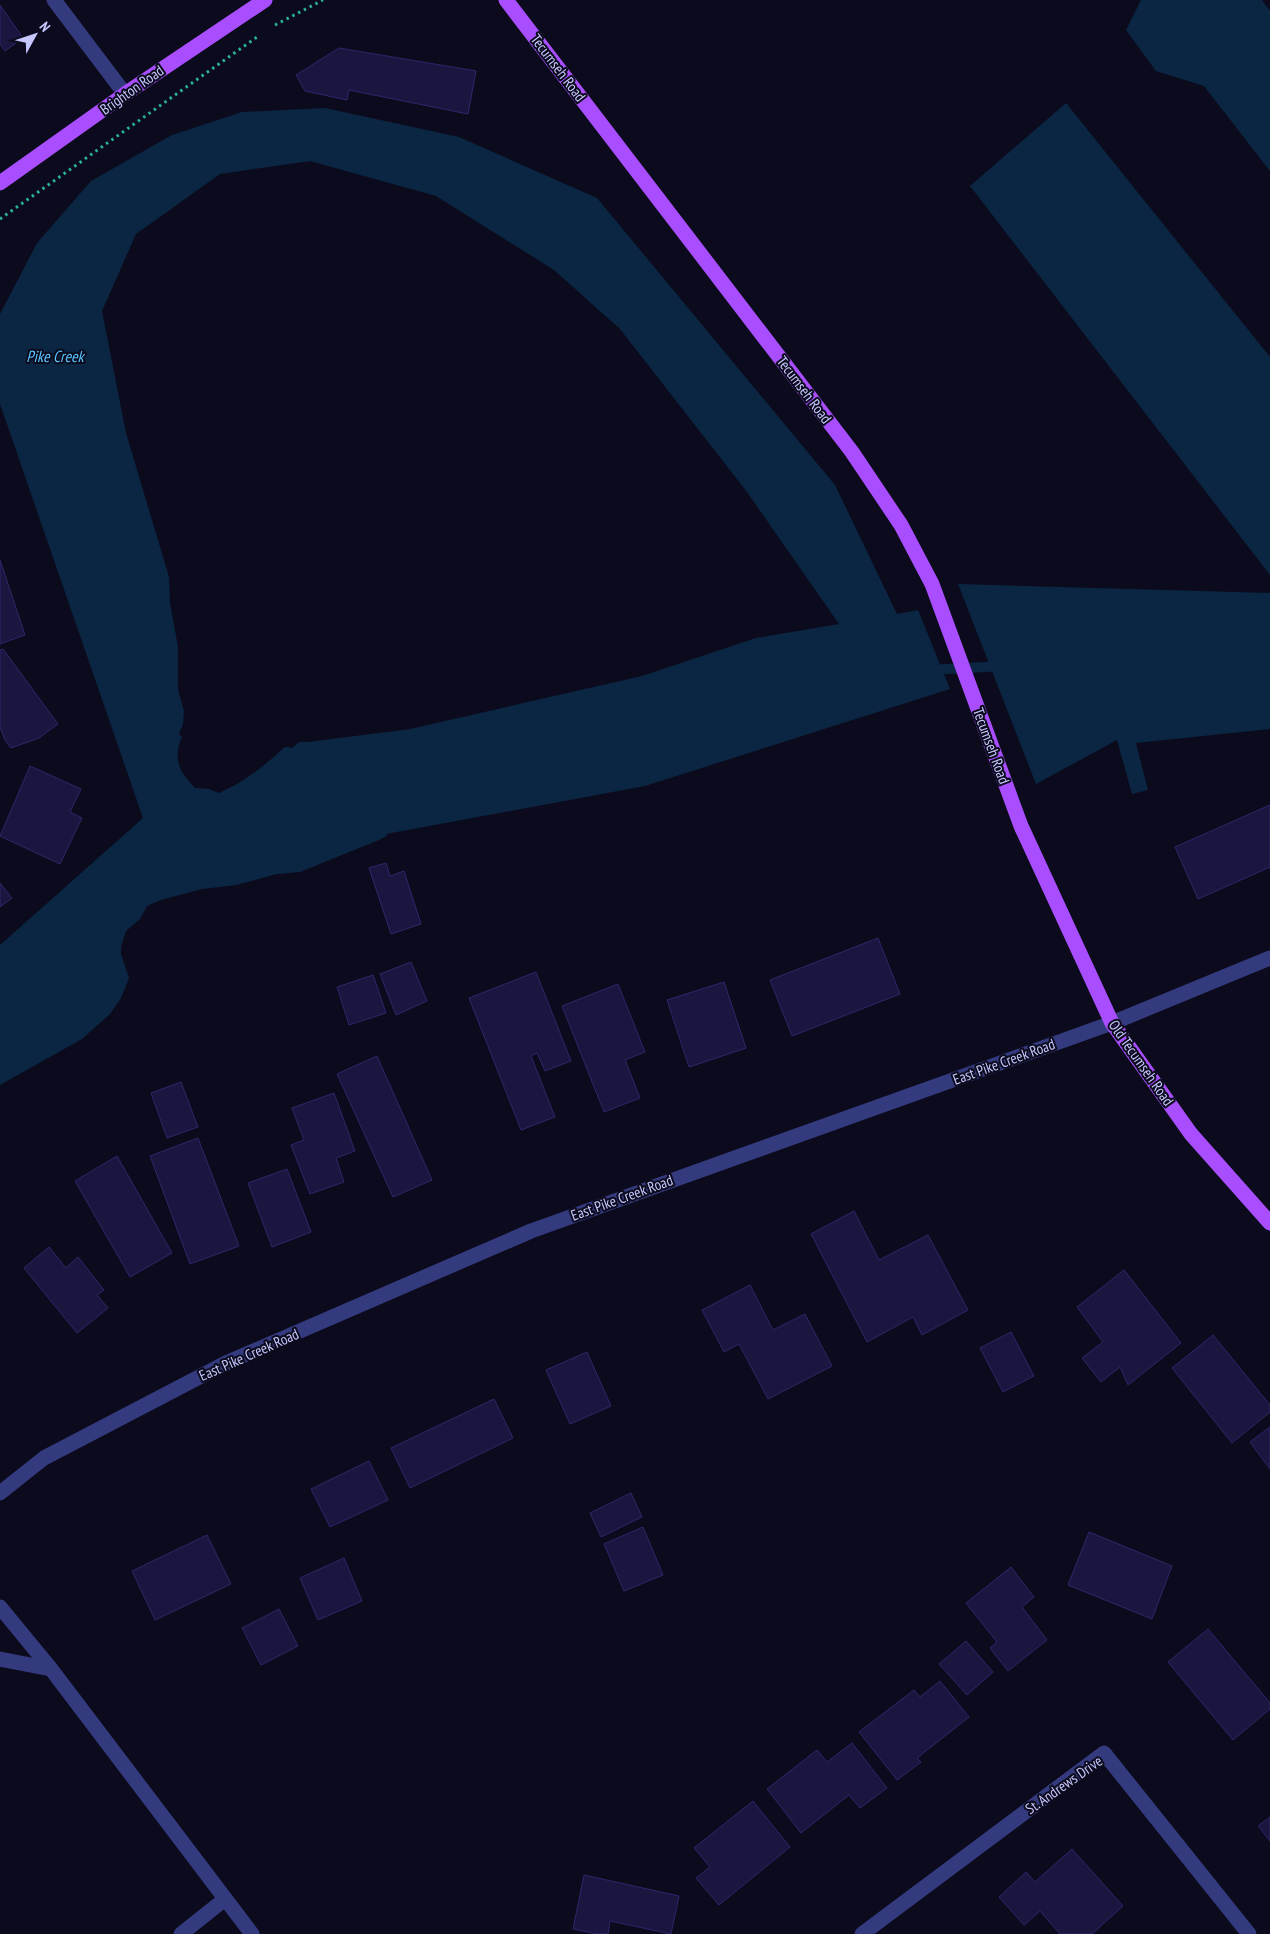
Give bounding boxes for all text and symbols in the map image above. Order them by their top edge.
north arrow [10,10,60,60]
text: N [36,18,54,35]
street label: Tecumseh Road [527,30,590,105]
street label: Brighton Road [96,61,167,118]
water label: Pike Creek [26,346,86,366]
street label: Tecumseh Road [773,352,836,427]
street label: Tecumseh Road [969,705,1014,786]
street label: Old Tecumseh Road [1105,1016,1178,1109]
street label: East Pike Creek Road [950,1034,1057,1089]
street label: East Pike Creek Road [568,1170,675,1225]
street label: East Pike Creek Road [196,1324,302,1385]
street label: St. Andrews Drive [1022,1751,1106,1818]

